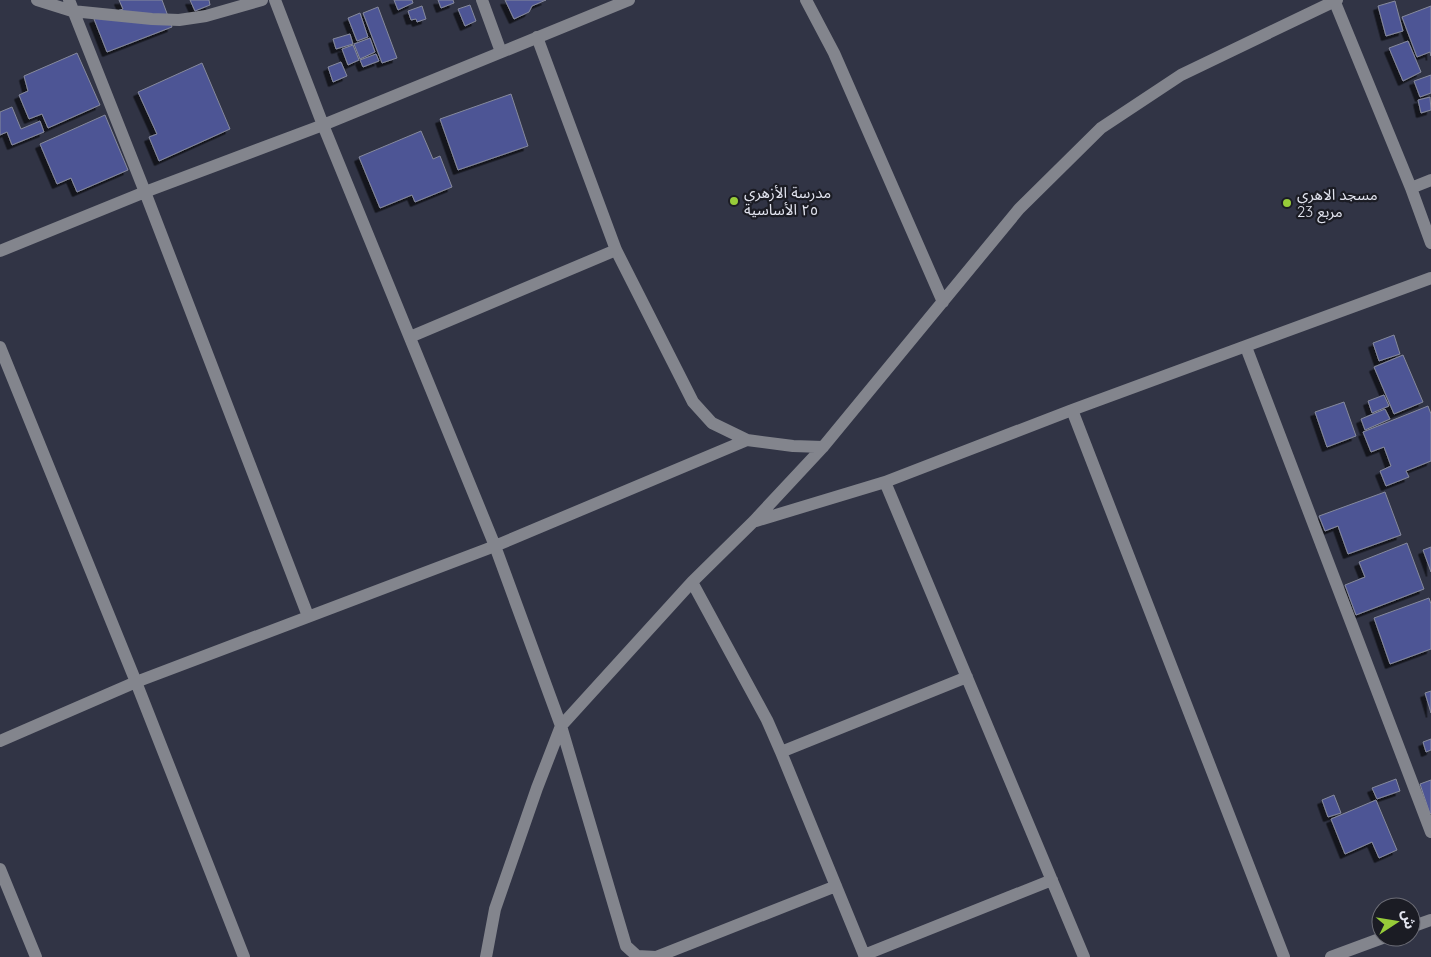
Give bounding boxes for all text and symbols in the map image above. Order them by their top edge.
place label: مدرسة الأزهري ٢٥ الأساسية [744,183,831,219]
place label: مسجد الاهري مربع 23 [1297,185,1378,224]
marker: مدرسة الأزهري ٢٥ الأساسية [728,195,740,207]
marker: مسجد الاهري مربع 23 [1281,197,1293,209]
north arrow [1371,897,1421,947]
text: ش [1398,908,1420,931]

